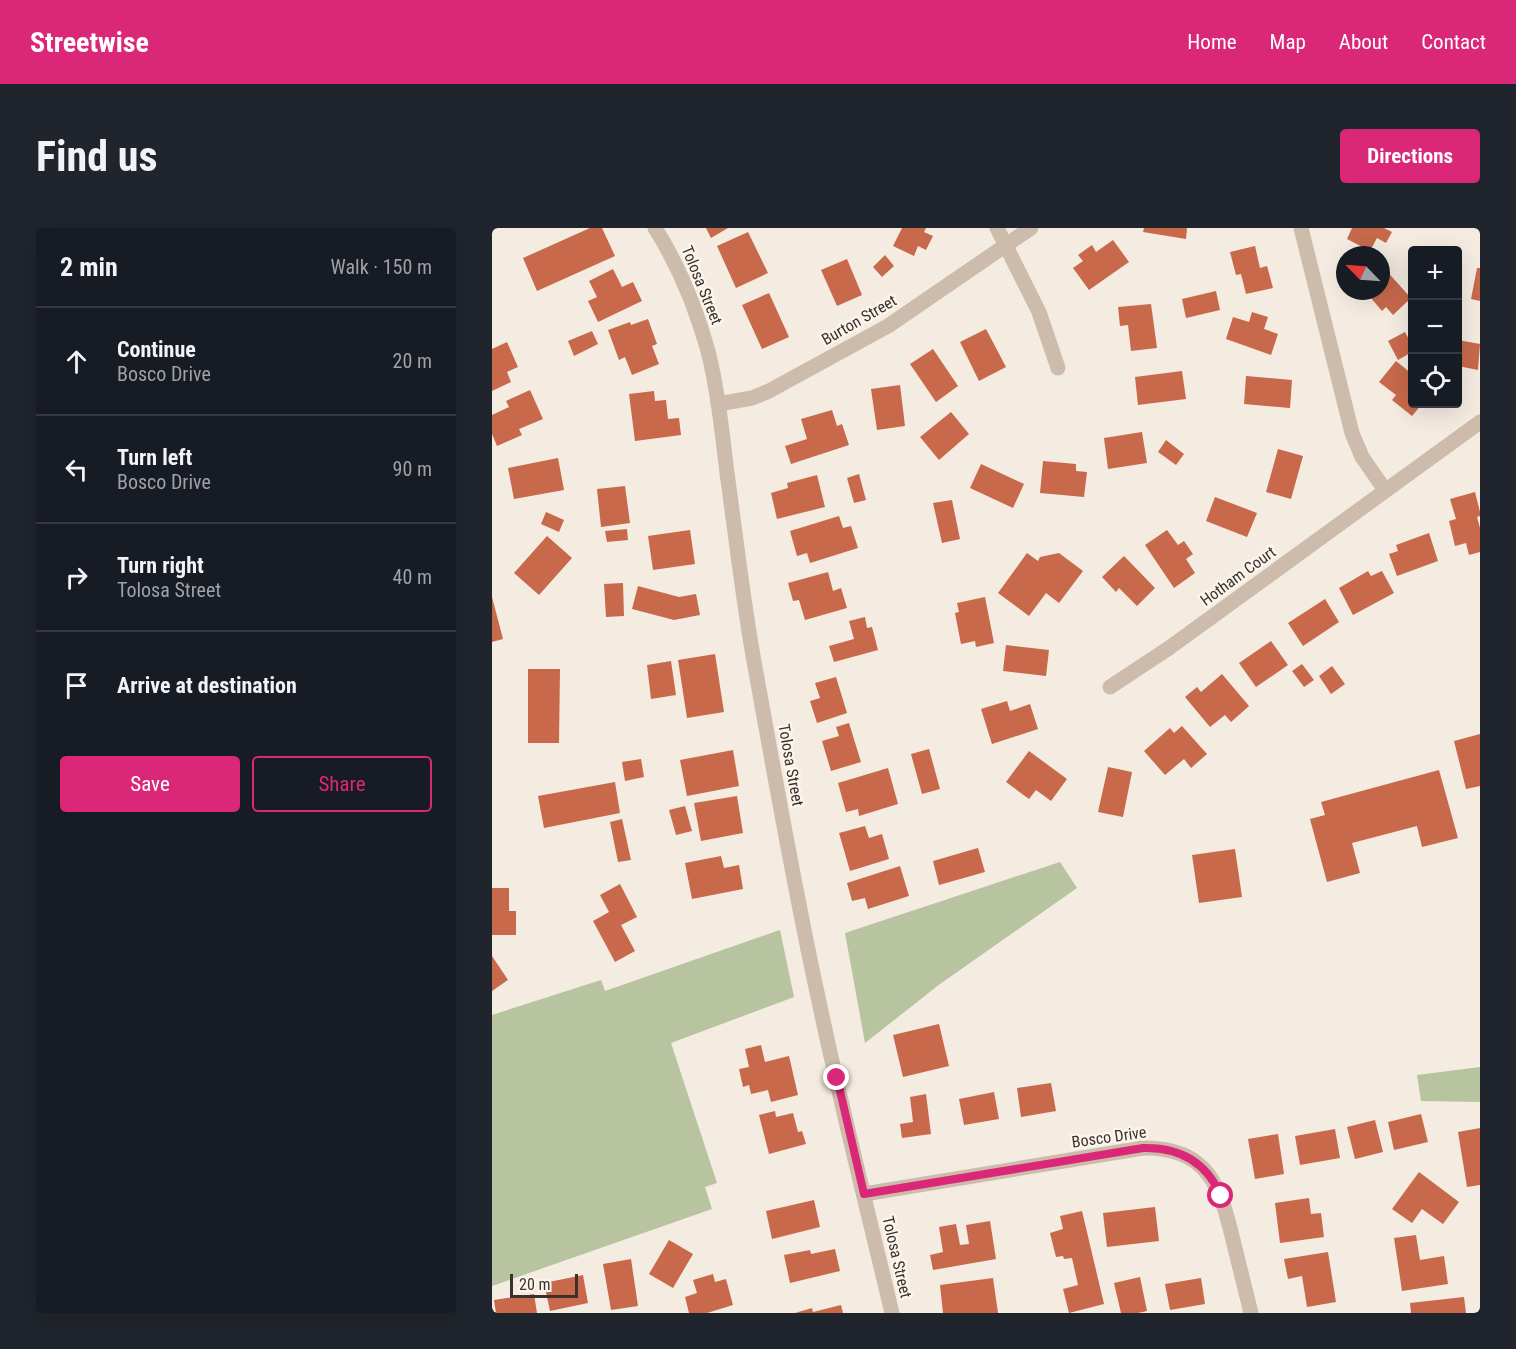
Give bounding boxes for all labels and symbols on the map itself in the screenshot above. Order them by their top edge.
street label: Tolosa Street [678,243,727,327]
north arrow [1336,246,1390,300]
street label: Burton Street [818,291,900,349]
street label: Hotham Court [1197,542,1280,610]
street label: Tolosa Street [774,722,808,808]
route end [823,1064,849,1090]
street label: Bosco Drive [1071,1122,1147,1152]
route start [1207,1182,1233,1208]
street label: Tolosa Street [878,1214,916,1300]
scale bar [510,1271,578,1298]

